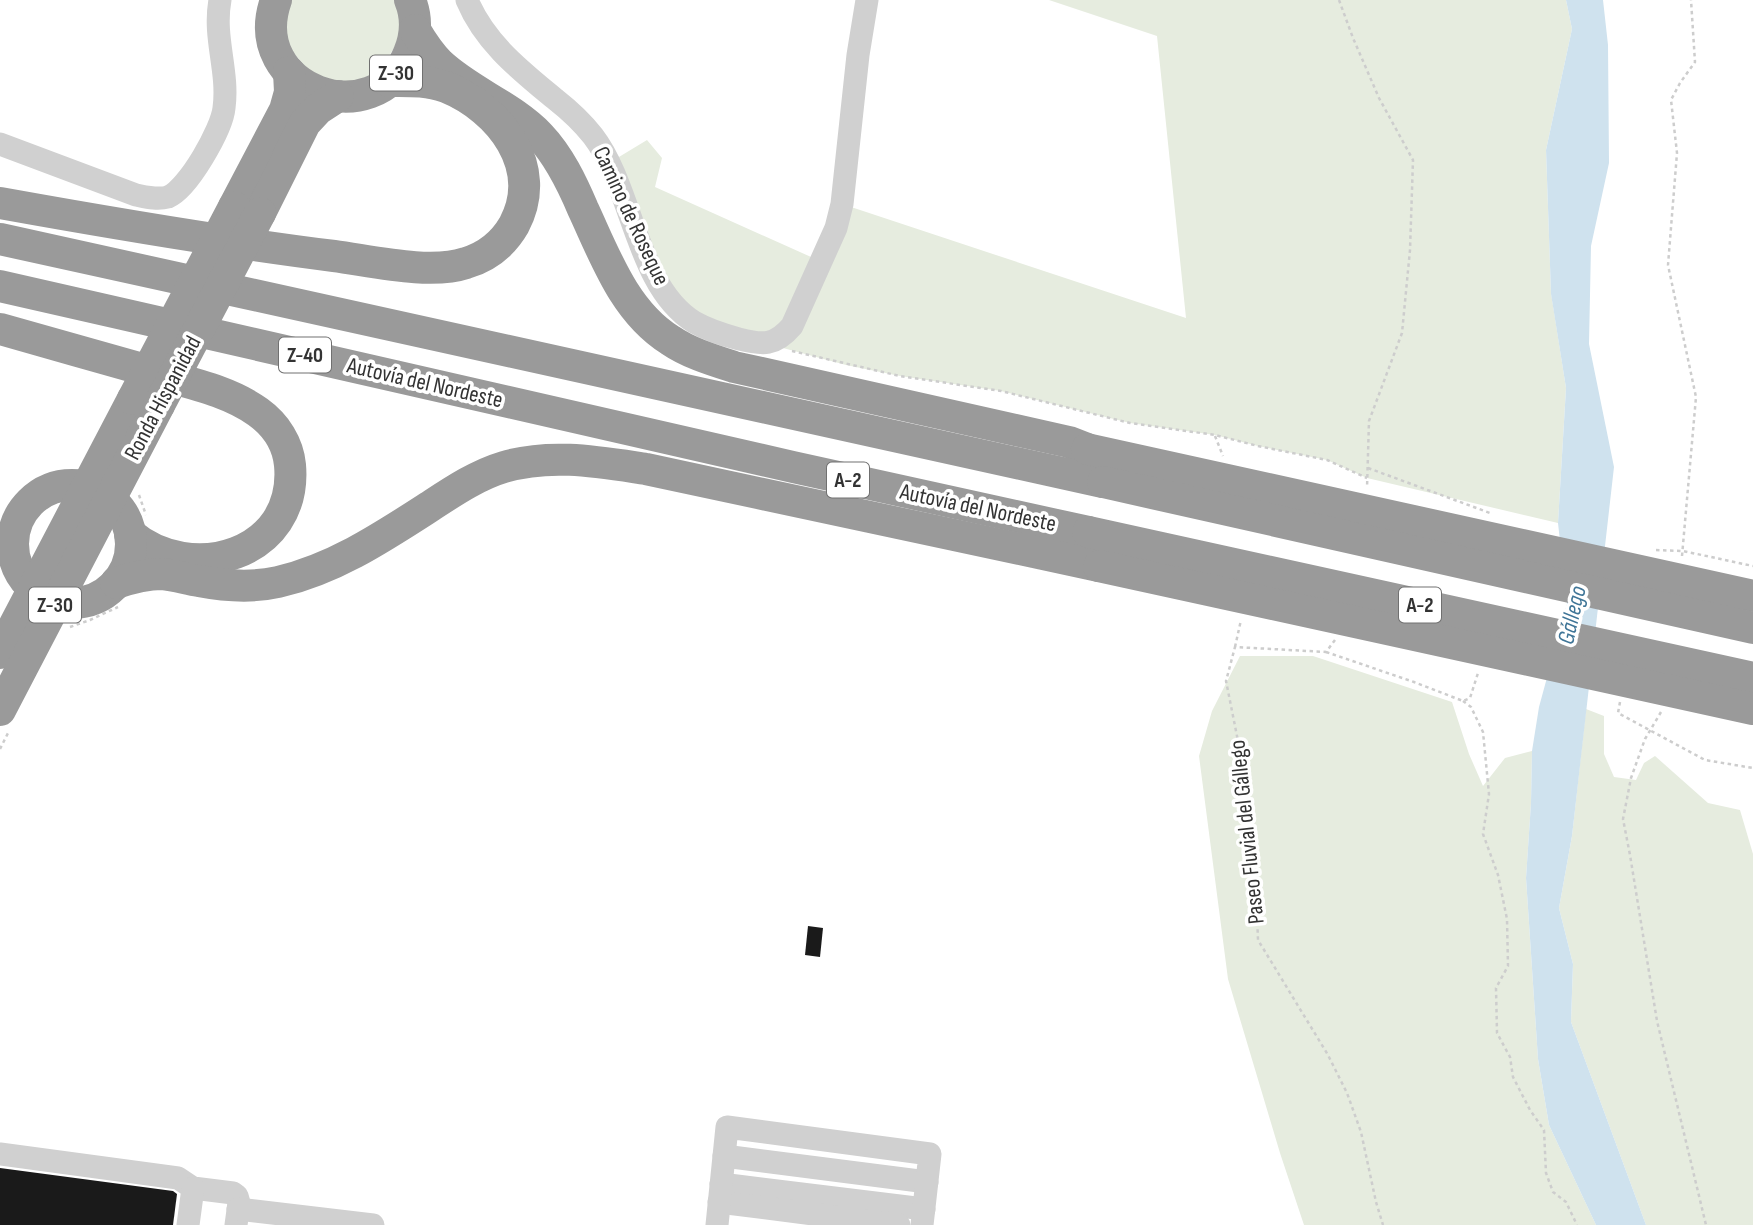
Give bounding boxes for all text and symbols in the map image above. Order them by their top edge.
road number: Z-30 [370,56,422,90]
street label: Camino de Roseque [587,142,675,290]
street label: Ronda Hispanidad [119,331,207,465]
road number: Z-40 [279,338,331,372]
street label: Autovía del Nordeste [344,351,506,415]
road number: A-2 [827,462,869,498]
street label: Autovía del Nordeste [896,478,1059,538]
water label: Gállego [1551,583,1593,647]
road number: Z-30 [29,588,81,622]
road number: A-2 [1399,588,1441,622]
street label: Paseo Fluvial del Gállego [1223,739,1271,925]

